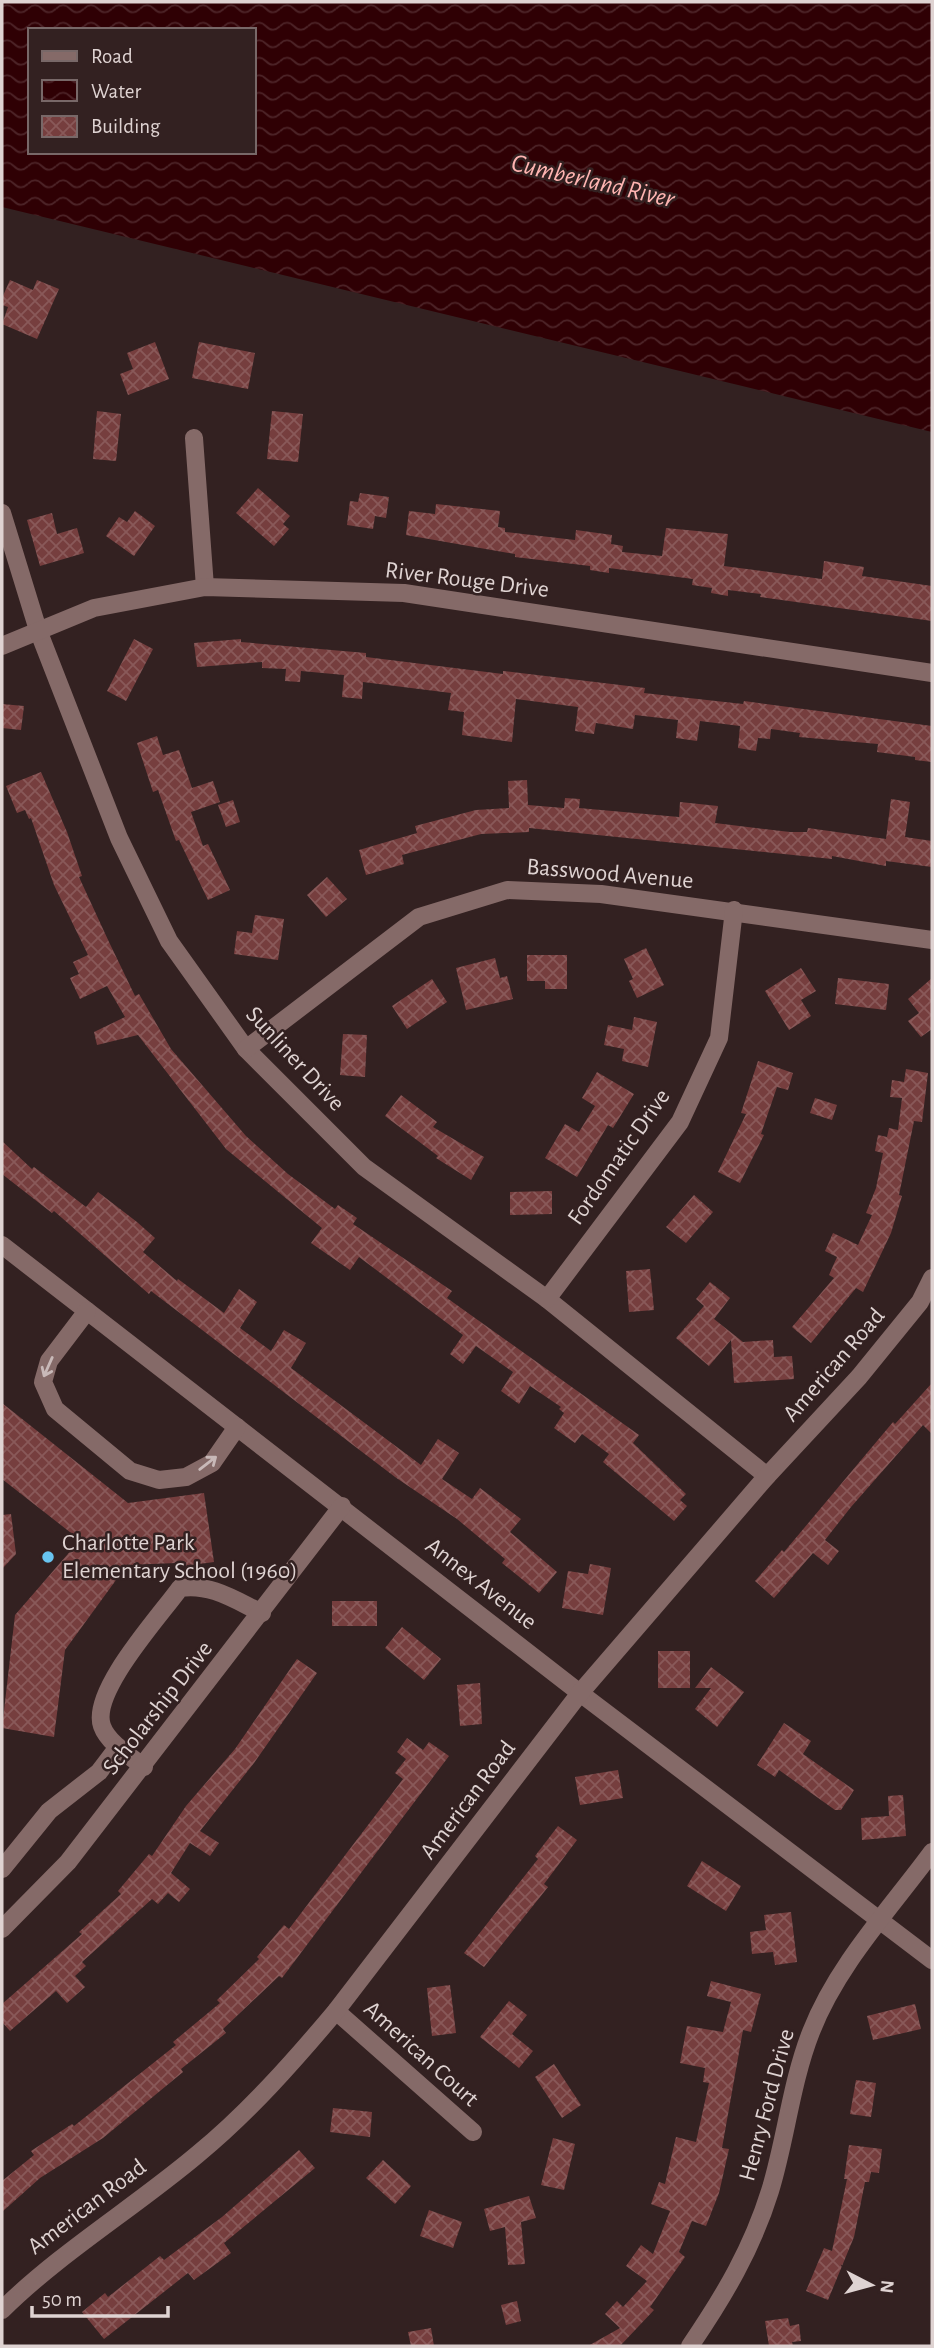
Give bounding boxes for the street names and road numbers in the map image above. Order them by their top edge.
street label: River Rouge Drive [384,558,550,602]
street label: Basswood Avenue [526,855,694,893]
street label: Sunliner Drive [241,1002,349,1116]
street label: Fordomatic Drive [563,1085,675,1229]
street label: American Road [779,1304,889,1426]
street label: Annex Avenue [421,1533,541,1635]
street label: Scholarship Drive [99,1637,217,1779]
street label: American Road [416,1736,520,1864]
street label: American Court [359,1997,483,2112]
street label: Henry Ford Drive [735,2026,799,2184]
street label: American Road [23,2155,151,2259]

